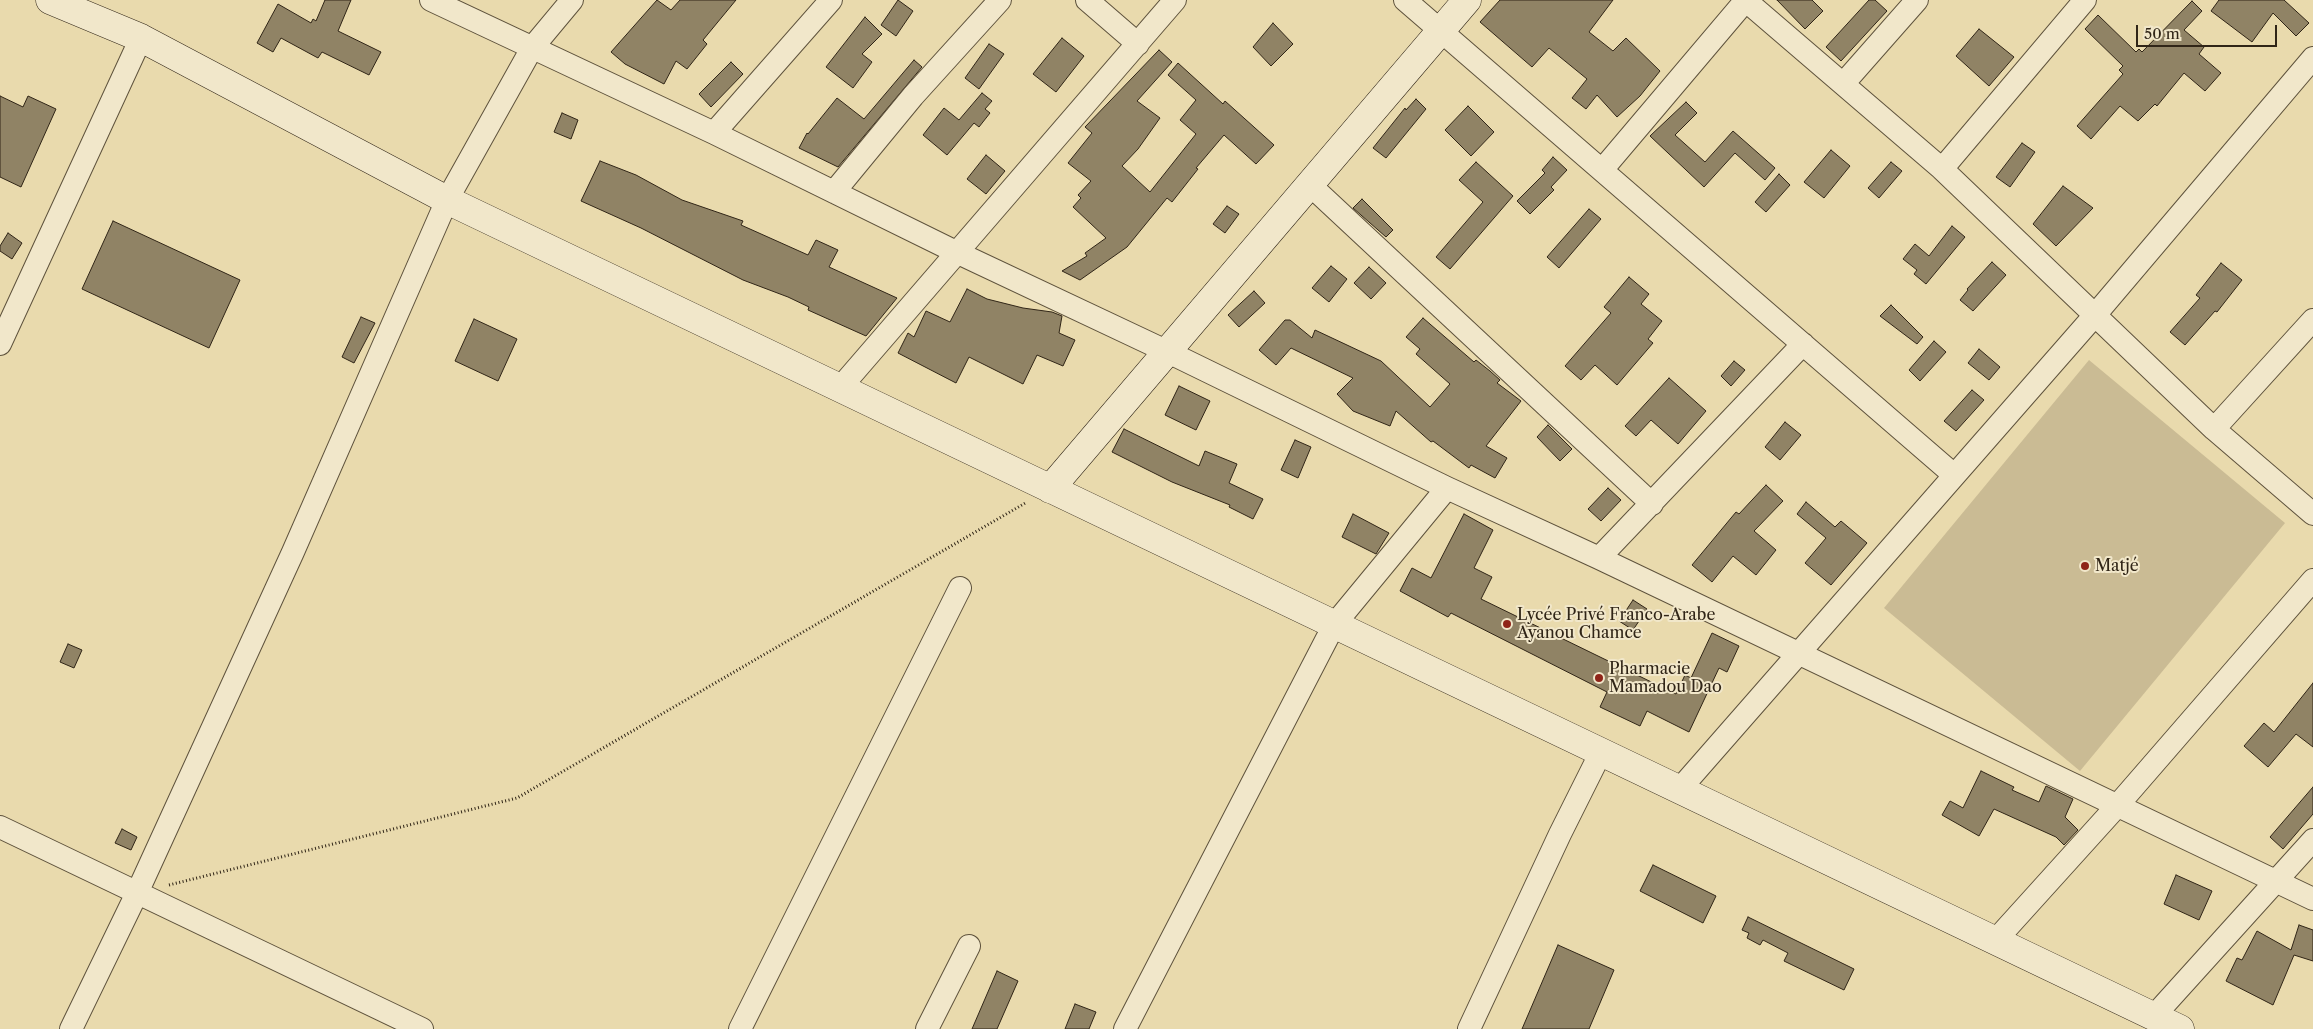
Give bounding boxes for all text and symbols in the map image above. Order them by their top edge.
scale bar [2138,15,2279,47]
text: 50 m [2144,24,2180,43]
place label: Matjé [2095,556,2139,576]
marker: Matjé [2079,560,2091,572]
place label: Lycée Privé Franco-Arabe Ayanou Chamce [1517,605,1715,643]
marker: Lycée Privé Franco-Arabe Ayanou Chamce [1501,618,1513,630]
place label: Pharmacie Mamadou Dao [1609,659,1722,697]
marker: Pharmacie Mamadou Dao [1593,672,1605,684]

